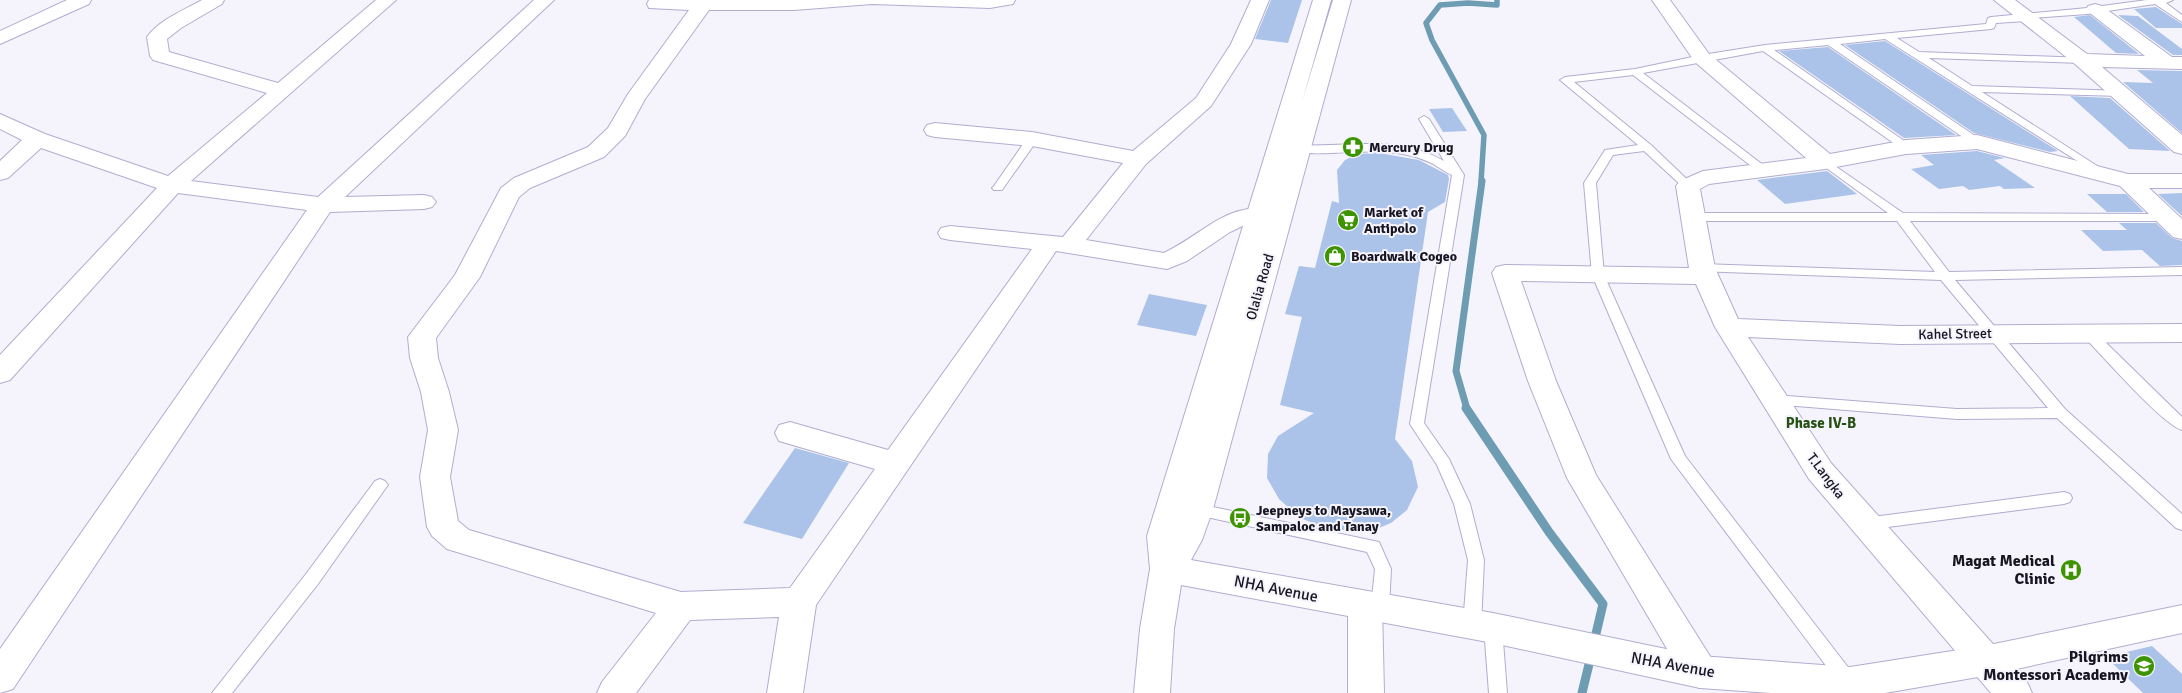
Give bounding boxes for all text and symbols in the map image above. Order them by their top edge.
pharmacy icon: Mercury Drug [1341,135,1365,159]
place label: Mercury Drug [1369,139,1454,156]
place label: Market of Antipolo [1364,204,1424,237]
supermarket icon: Market of Antipolo [1336,208,1360,232]
shop icon: Boardwalk Cogeo [1323,244,1347,268]
place label: Boardwalk Cogeo [1351,248,1457,265]
street label: Olalia Road [1242,252,1278,322]
street label: Kahel Street [1918,325,1992,343]
district label: Phase IV-B [1786,414,1856,432]
street label: T.Langka [1803,450,1849,502]
place label: Jeepneys to Maysawa, Sampaloc and Tanay [1256,502,1391,535]
bus stop icon: Jeepneys to Maysawa, Sampaloc and Tanay [1228,506,1252,530]
place label: Magat Medical Clinic [1952,551,2055,589]
hospital icon: Magat Medical Clinic [2059,558,2083,582]
street label: NHA Avenue [1232,571,1320,607]
place label: Pilgrims Montessori Academy [1983,647,2128,685]
street label: NHA Avenue [1629,648,1717,682]
school or university icon: Pilgrims Montessori Academy [2132,654,2156,678]

